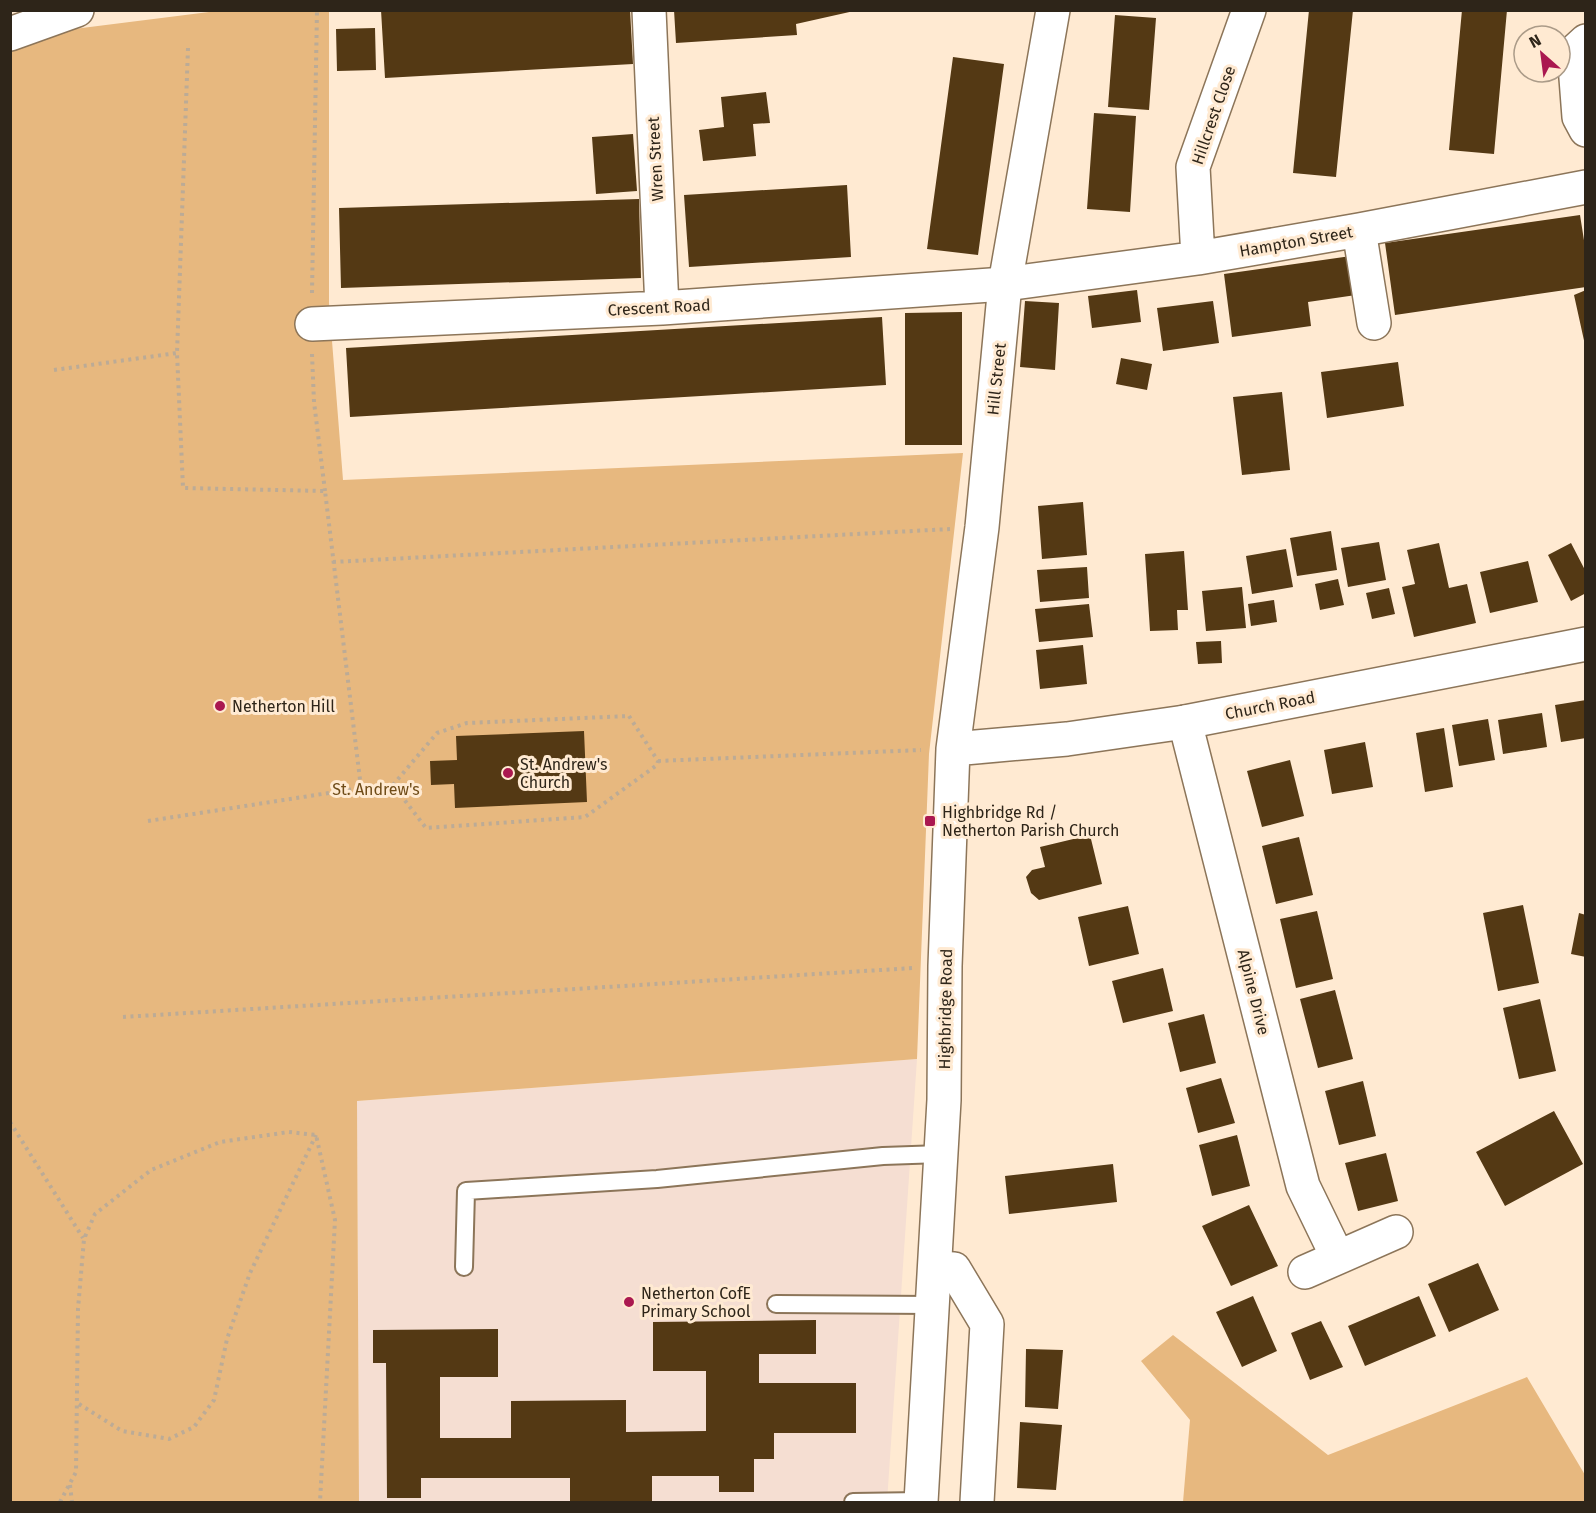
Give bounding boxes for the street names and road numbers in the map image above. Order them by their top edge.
street label: Hillcrest Close [1188,63,1239,167]
street label: Wren Street [644,116,667,202]
street label: Hampton Street [1238,222,1354,261]
street label: Crescent Road [607,295,711,320]
street label: Hill Street [983,342,1010,416]
street label: Church Road [1223,687,1317,724]
street label: Alpine Drive [1234,947,1273,1037]
street label: Highbridge Road [935,948,956,1070]

